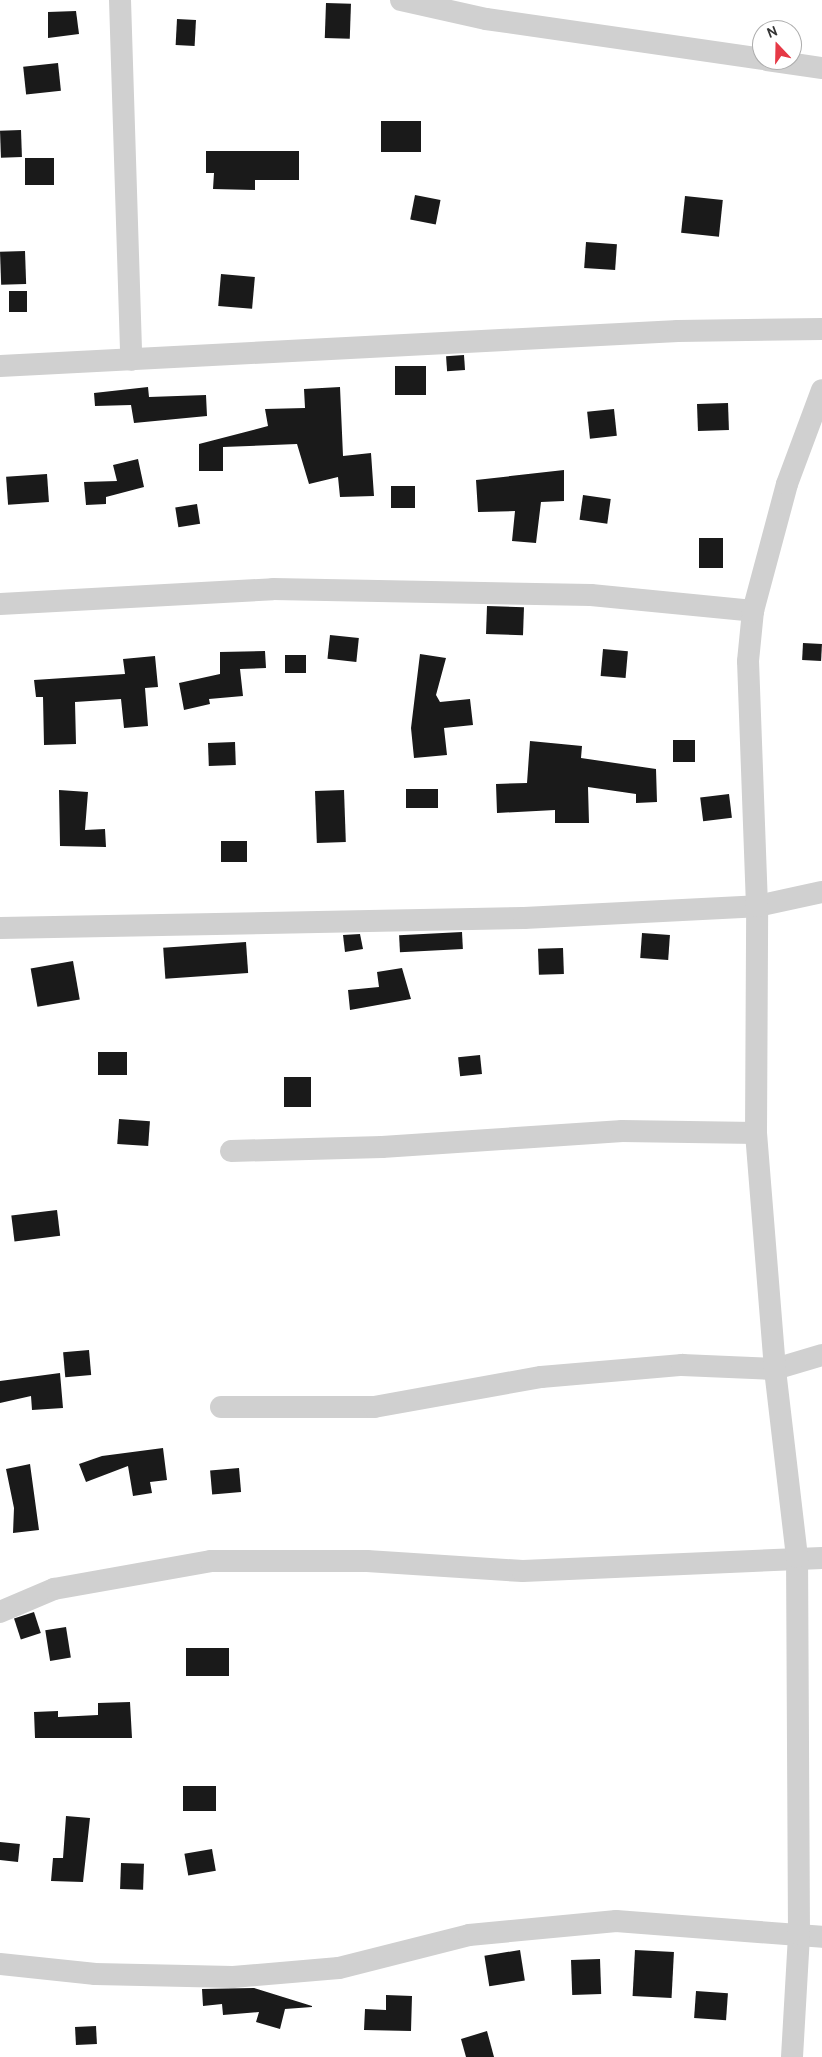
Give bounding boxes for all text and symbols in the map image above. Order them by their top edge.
north arrow [752,20,802,70]
text: N [764,22,780,42]

